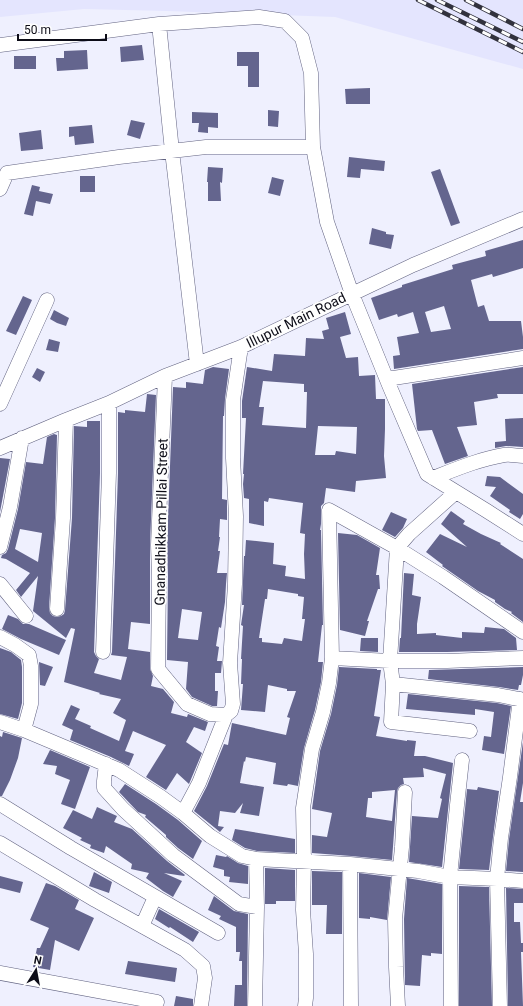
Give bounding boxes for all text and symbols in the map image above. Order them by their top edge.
scale bar [18,16,106,42]
text: 50 m [24,23,51,37]
street label: Illupur Main Road [244,289,348,351]
street label: Gnanadhikkam Pillai Street [152,438,170,606]
north arrow [16,950,56,990]
text: N [33,954,43,968]

